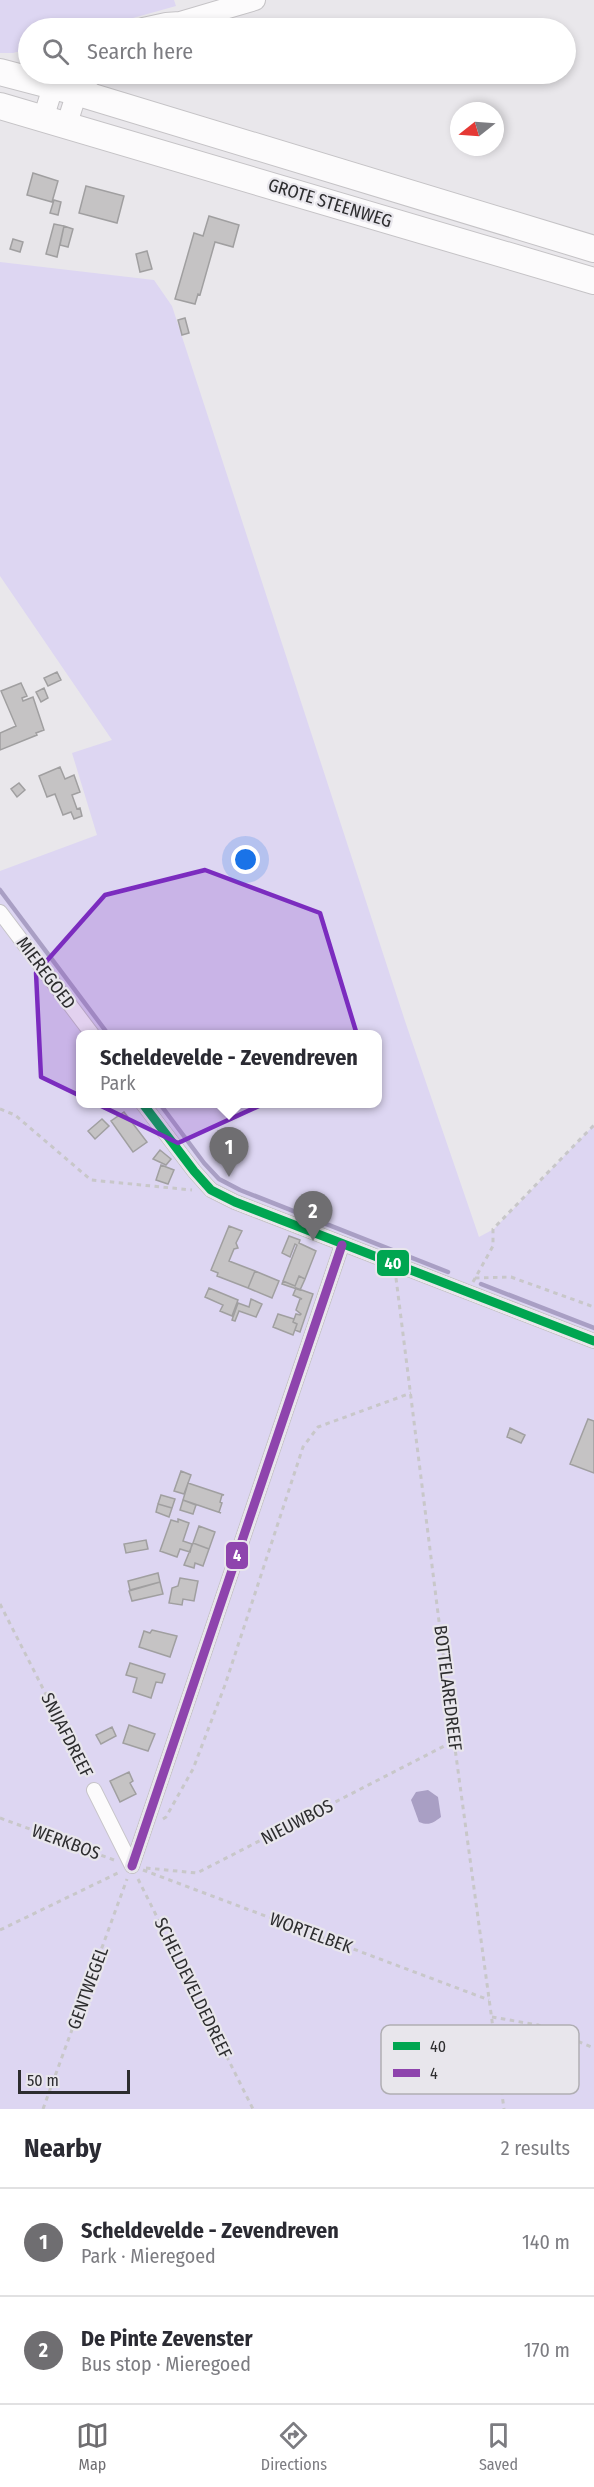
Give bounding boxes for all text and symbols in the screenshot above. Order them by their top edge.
search box [18,18,576,84]
icon: search [39,35,72,68]
text: Search here [87,38,193,65]
north arrow [450,102,504,156]
street label: GROTE STEENWEG [265,174,395,232]
your location [231,845,260,874]
street label: MIEREGOED [12,933,80,1013]
popup [76,1030,382,1108]
text: Scheldevelde - Zevendreven [100,1044,358,1071]
text: Park [100,1071,136,1095]
pin: 1 [210,1128,248,1177]
pin: 2 [294,1192,332,1241]
line badge: 40 [376,1249,410,1277]
text: 40 [385,1254,402,1273]
line badge: 4 [225,1541,249,1570]
text: 4 [233,1546,241,1565]
street label: BOTTELAREDREEF [429,1624,467,1752]
street label: SNIJAFDREEF [36,1689,98,1781]
street label: NIEUWBOS [257,1794,337,1850]
street label: WERKBOS [29,1819,103,1865]
street label: WORTELBEK [266,1908,356,1958]
street label: SCHELDEVELDEDREEF [149,1914,237,2062]
street label: GENTWEGEL [63,1944,113,2032]
legend [381,2025,579,2094]
text: 40 [430,2037,446,2056]
text: 4 [430,2064,438,2083]
scale bar [18,2067,130,2094]
text: 50 m [27,2071,59,2090]
text: Nearby [24,2133,101,2164]
text: 2 results [501,2136,570,2160]
text: Scheldevelde - Zevendreven [81,2217,339,2244]
text: 1 [39,2230,48,2254]
text: 140 m [522,2230,570,2254]
text: Park · Mieregoed [81,2244,216,2268]
text: De Pinte Zevenster [81,2325,252,2352]
text: 2 [39,2338,48,2362]
text: 170 m [524,2338,570,2362]
text: Bus stop · Mieregoed [81,2352,251,2376]
tab: Map [76,2419,109,2474]
tab: Directions [261,2419,327,2474]
tab: Saved [479,2419,518,2474]

